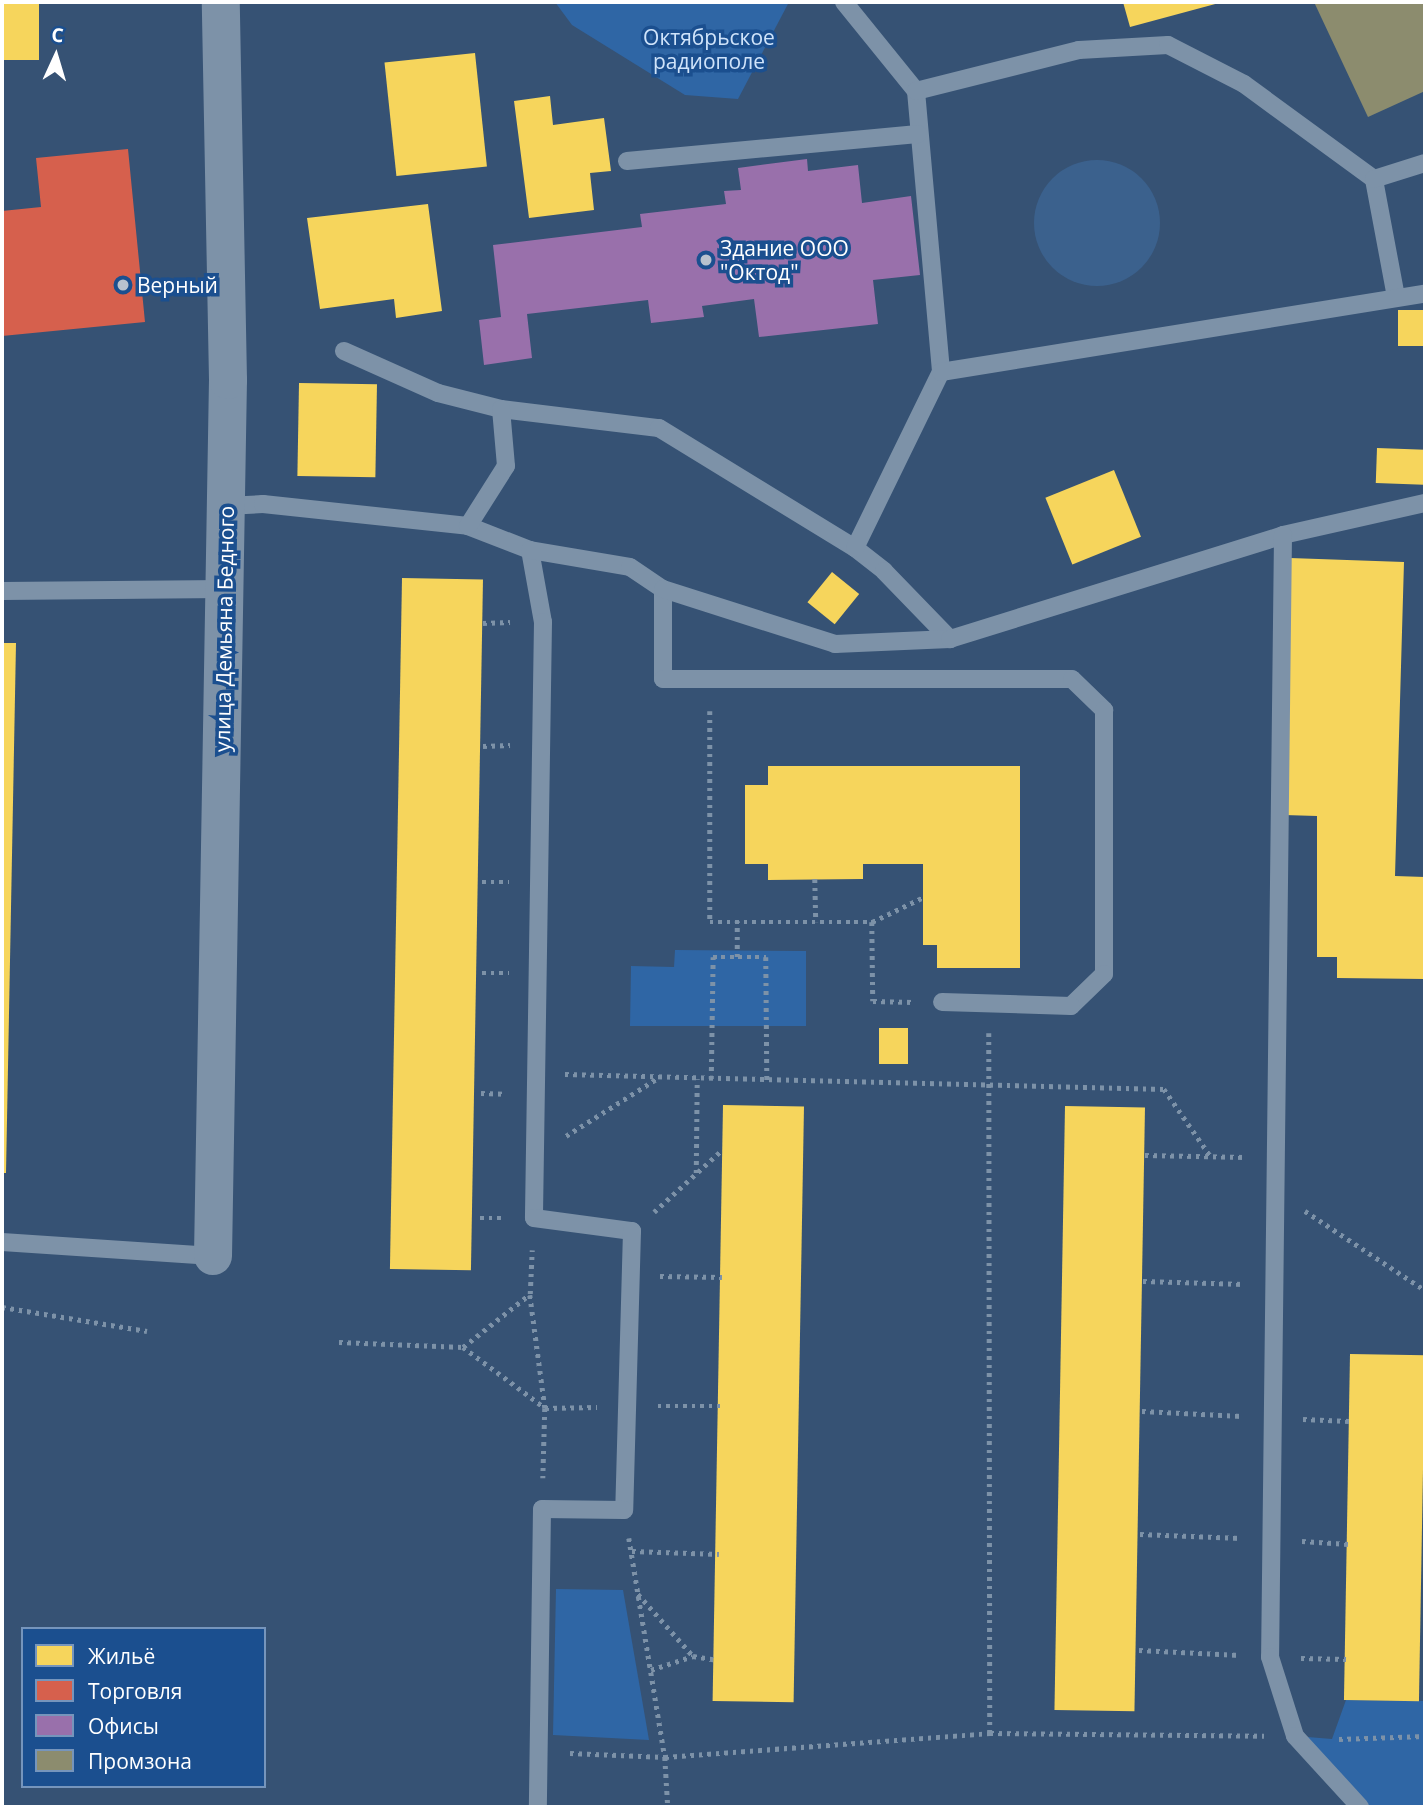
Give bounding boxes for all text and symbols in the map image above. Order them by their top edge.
north arrow [21,21,91,91]
text: С [51,22,64,48]
park label: Октябрьское радиополе [643,24,775,74]
place label: Здание ООО "Октод" [720,235,849,285]
marker: Здание ООО "Октод" [698,252,714,268]
place label: Верный [137,272,218,298]
marker: Верный [115,277,131,293]
street label: улица Демьяна Бедного [209,506,239,752]
legend [21,1627,266,1788]
text: Жильё [88,1642,155,1670]
text: Торговля [88,1677,182,1705]
text: Офисы [88,1712,159,1740]
text: Промзона [88,1747,192,1775]

